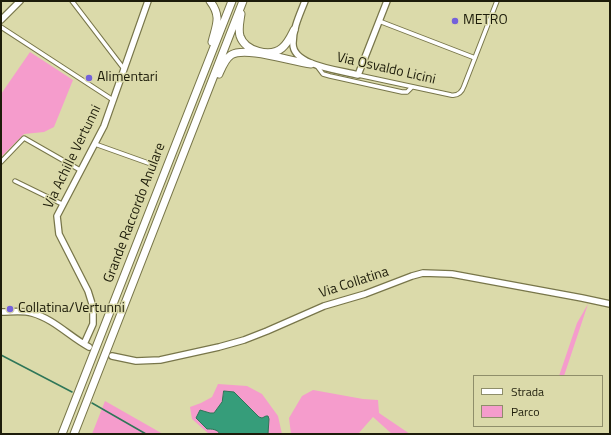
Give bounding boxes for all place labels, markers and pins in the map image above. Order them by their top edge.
place label: METRO [463,13,508,29]
marker: METRO [450,16,460,26]
place label: Alimentari [97,70,158,86]
marker: Alimentari [84,73,94,83]
place label: Collatina/Vertunni [18,301,125,317]
marker: Collatina/Vertunni [5,304,15,314]

